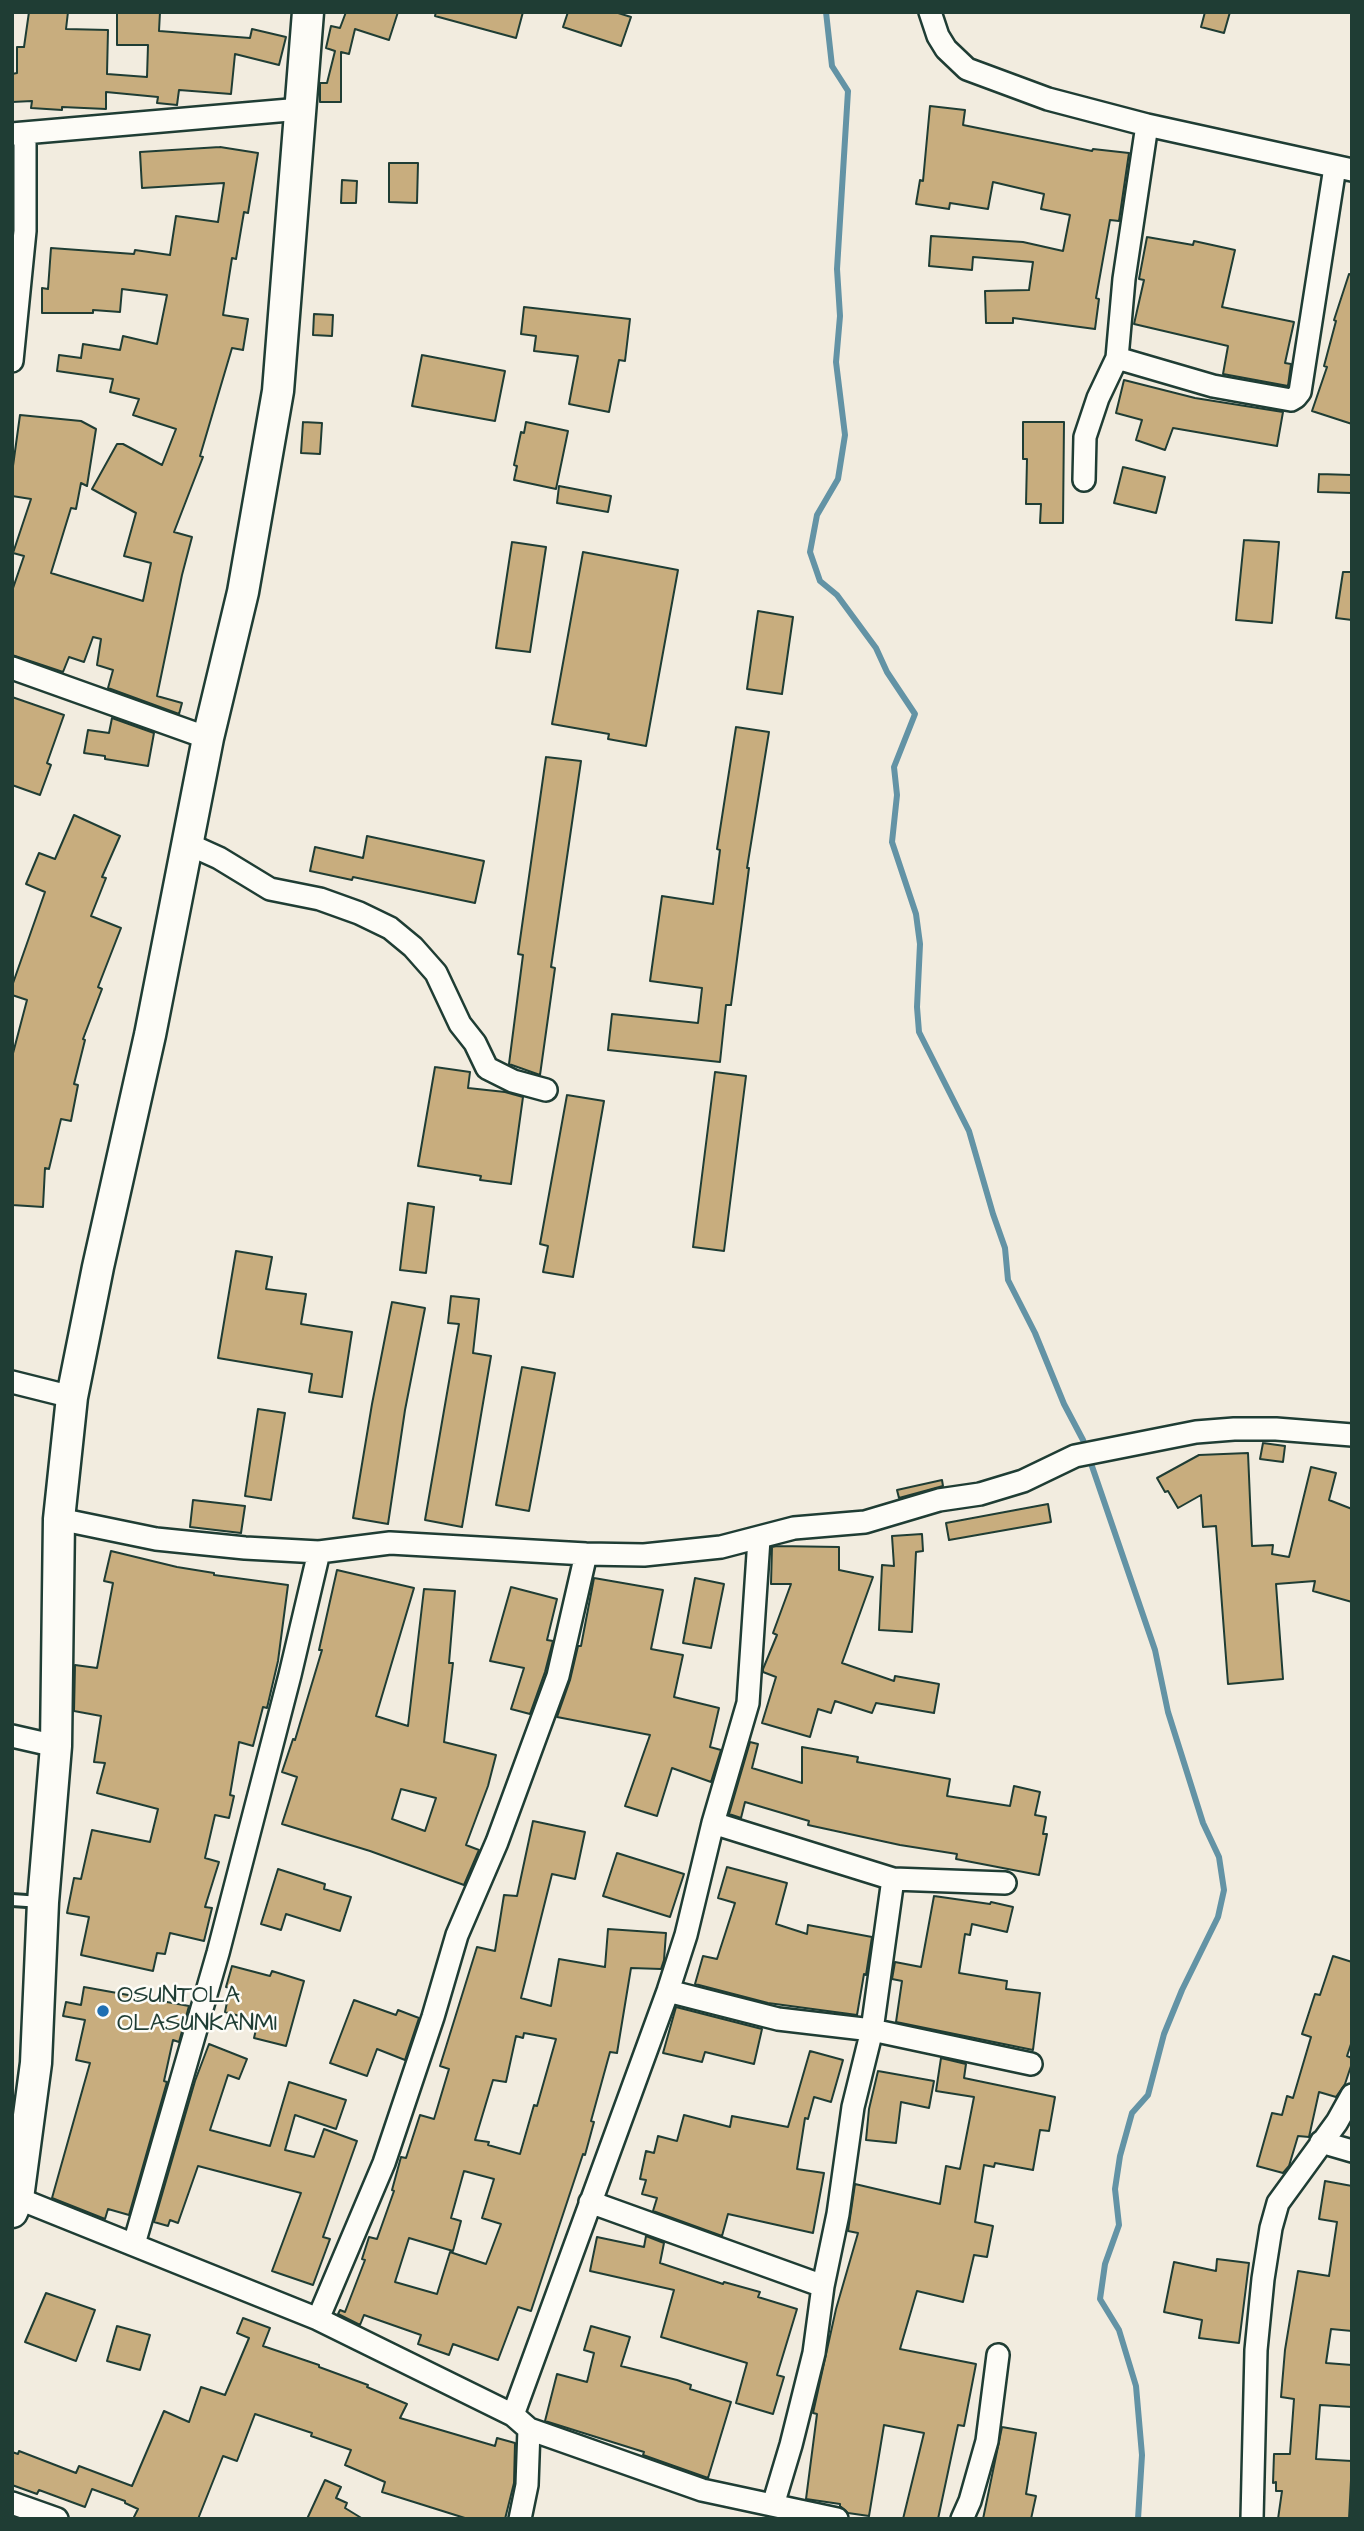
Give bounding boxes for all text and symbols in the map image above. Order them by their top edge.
place label: OSUNTOLA OLASUNKANMI [117,1983,277,2039]
marker: OSUNTOLA OLASUNKANMI [95,2003,111,2019]

